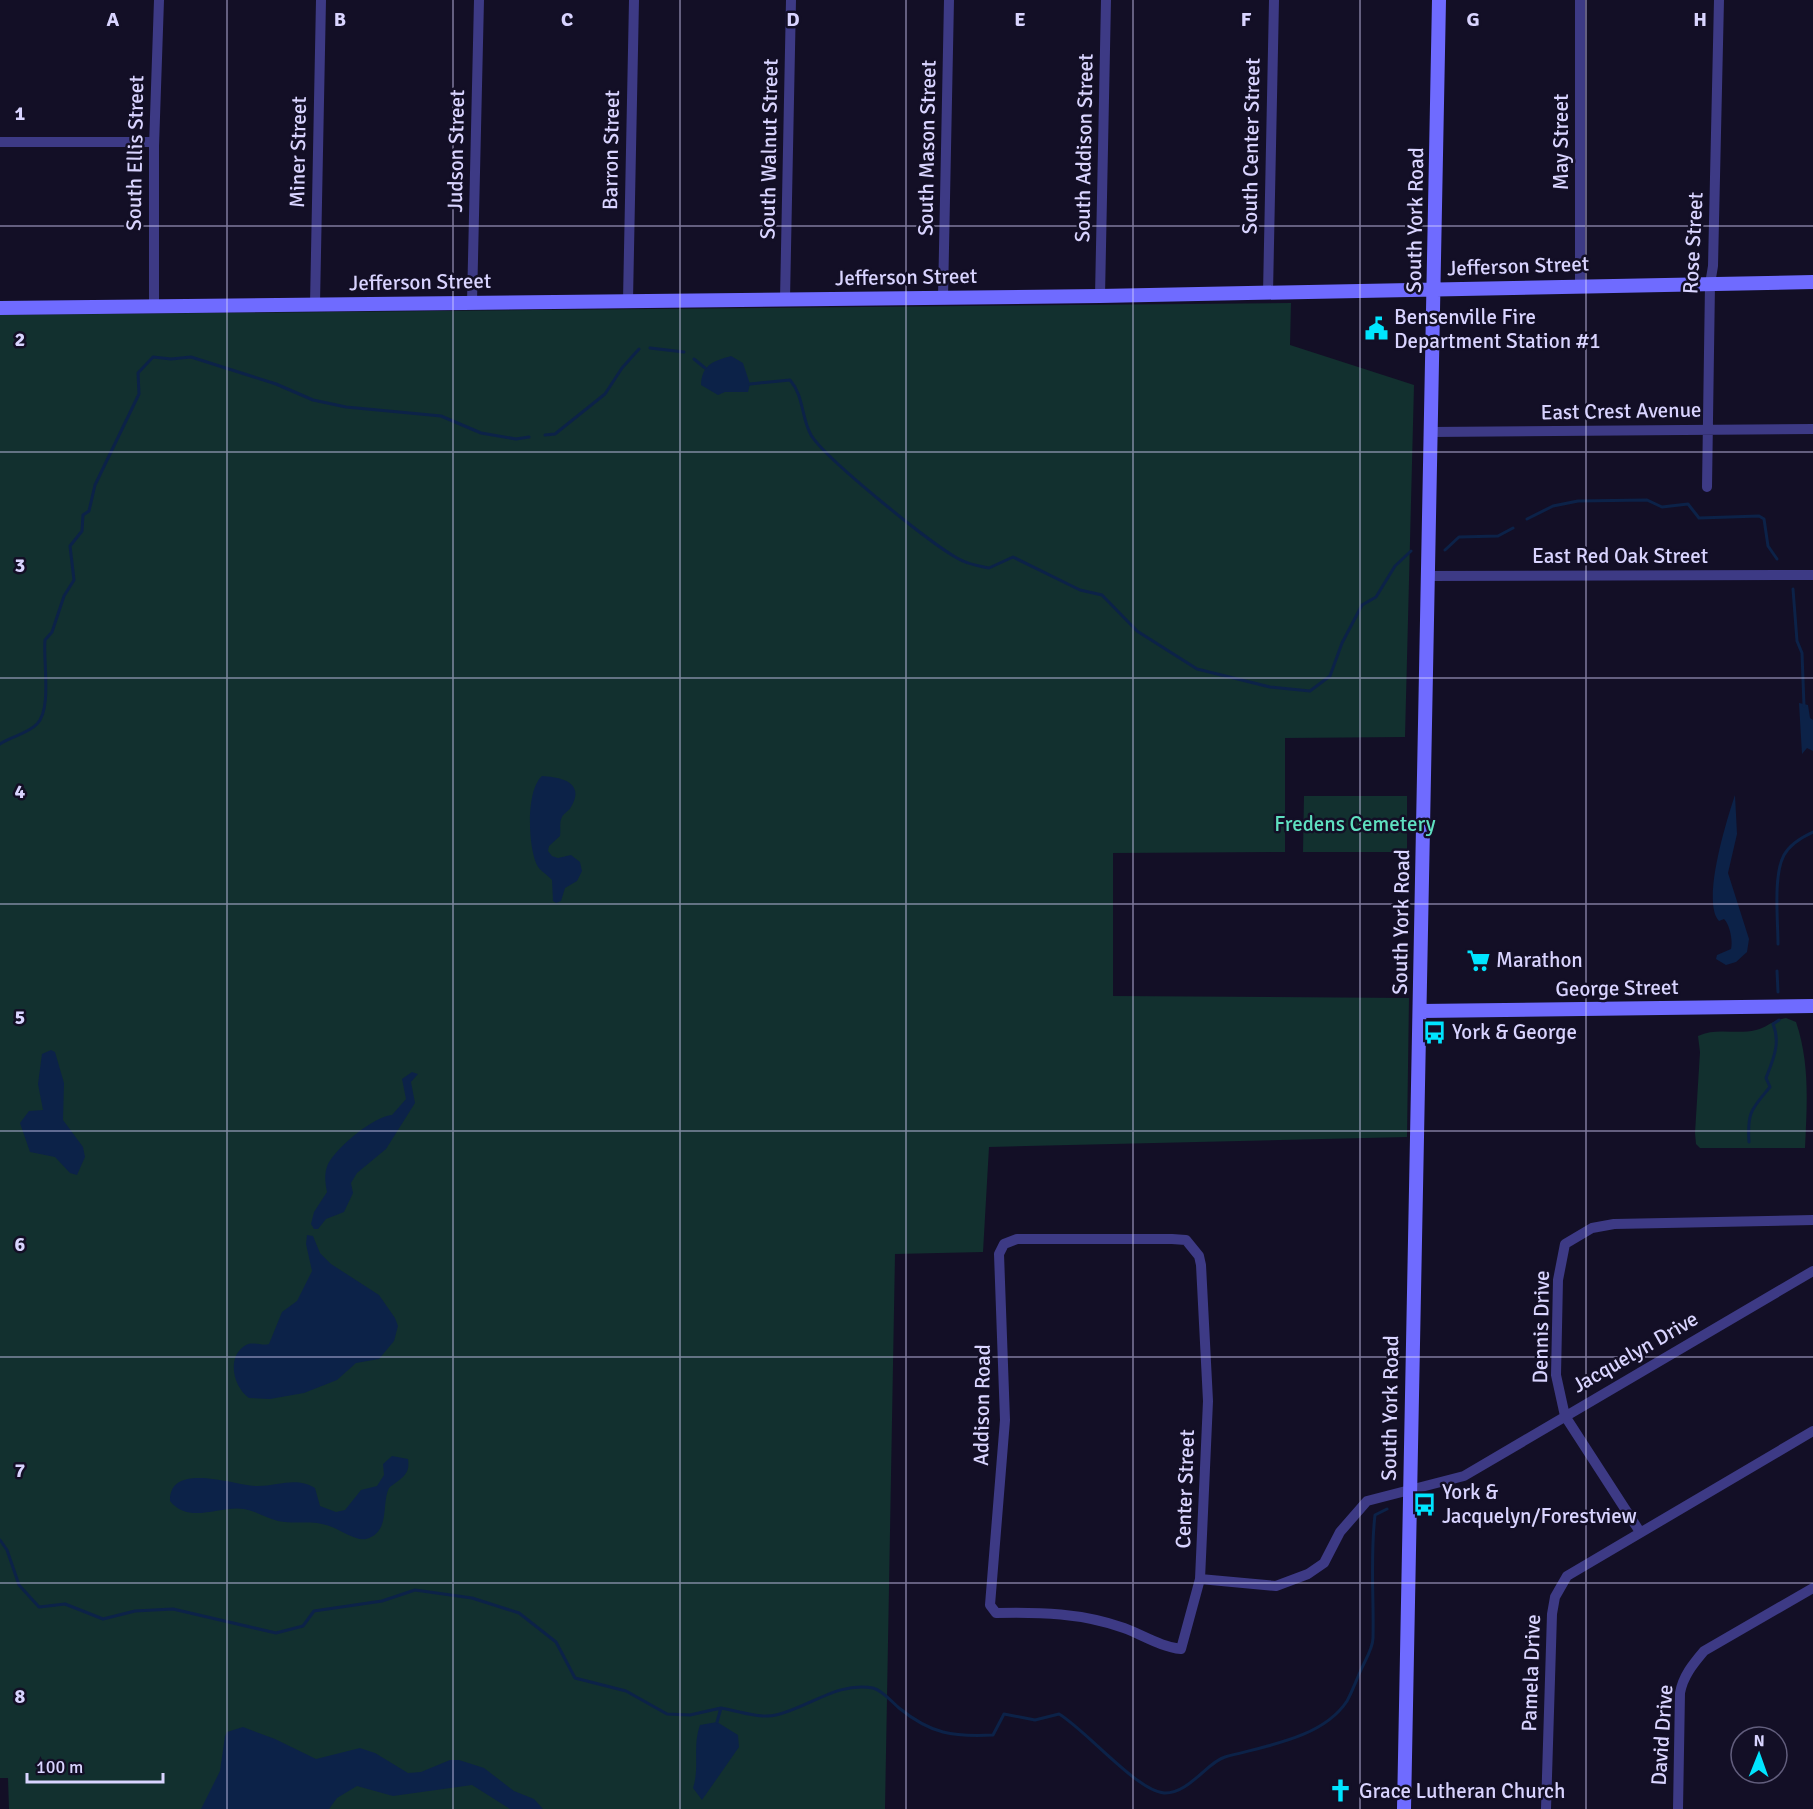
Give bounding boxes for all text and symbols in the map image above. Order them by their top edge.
text: A [107,7,120,32]
text: B [334,7,346,32]
text: C [561,7,573,32]
text: D [786,7,800,32]
text: E [1014,7,1026,32]
text: F [1241,7,1252,32]
text: G [1466,7,1480,32]
text: H [1693,7,1707,32]
street label: South Addison Street [1069,53,1099,243]
street label: South Center Street [1236,57,1266,235]
street label: South Walnut Street [754,58,784,240]
street label: South Mason Street [912,60,942,236]
street label: South Ellis Street [121,75,149,231]
street label: Judson Street [442,89,470,213]
street label: Barron Street [597,90,625,210]
street label: May Street [1548,94,1574,190]
street label: Miner Street [284,96,312,208]
text: 1 [15,101,26,126]
street label: South York Road [1401,147,1429,293]
street label: Rose Street [1677,191,1709,295]
street label: Jefferson Street [1446,251,1590,281]
street label: Jefferson Street [835,263,977,291]
street label: Jefferson Street [349,268,491,296]
place label: Bensenville Fire Department Station #1 [1394,304,1601,354]
public building icon: Bensenville Fire Department Station #1 [1363,316,1389,342]
text: 2 [15,327,25,352]
street label: East Crest Avenue [1540,397,1702,425]
street label: East Red Oak Street [1532,543,1708,569]
text: 3 [15,553,25,578]
text: 4 [15,779,26,804]
park label: Fredens Cemetery [1274,811,1436,837]
street label: South York Road [1387,849,1415,995]
supermarket icon: Marathon [1465,947,1491,973]
place label: Marathon [1496,947,1583,973]
street label: George Street [1555,974,1679,1002]
text: 5 [15,1005,25,1030]
bus stop icon: York & George [1421,1019,1447,1045]
place label: York & George [1452,1019,1577,1045]
text: 6 [15,1232,26,1257]
street label: Dennis Drive [1527,1270,1555,1384]
street label: Jacquelyn Drive [1567,1305,1703,1399]
street label: South York Road [1376,1335,1404,1481]
street label: Addison Road [968,1344,996,1466]
street label: Center Street [1170,1429,1200,1549]
text: 7 [15,1458,26,1483]
place label: York & Jacquelyn/Forestview [1442,1479,1637,1529]
bus stop icon: York & Jacquelyn/Forestview [1411,1491,1437,1517]
street label: Pamela Drive [1516,1614,1546,1732]
street label: David Drive [1645,1683,1679,1787]
text: 8 [15,1684,26,1709]
north arrow [1729,1725,1789,1785]
text: N [1754,1731,1765,1751]
scale bar [27,1746,164,1784]
text: 100 m [36,1756,83,1778]
church icon: Grace Lutheran Church [1328,1778,1354,1804]
place label: Grace Lutheran Church [1359,1778,1565,1804]

